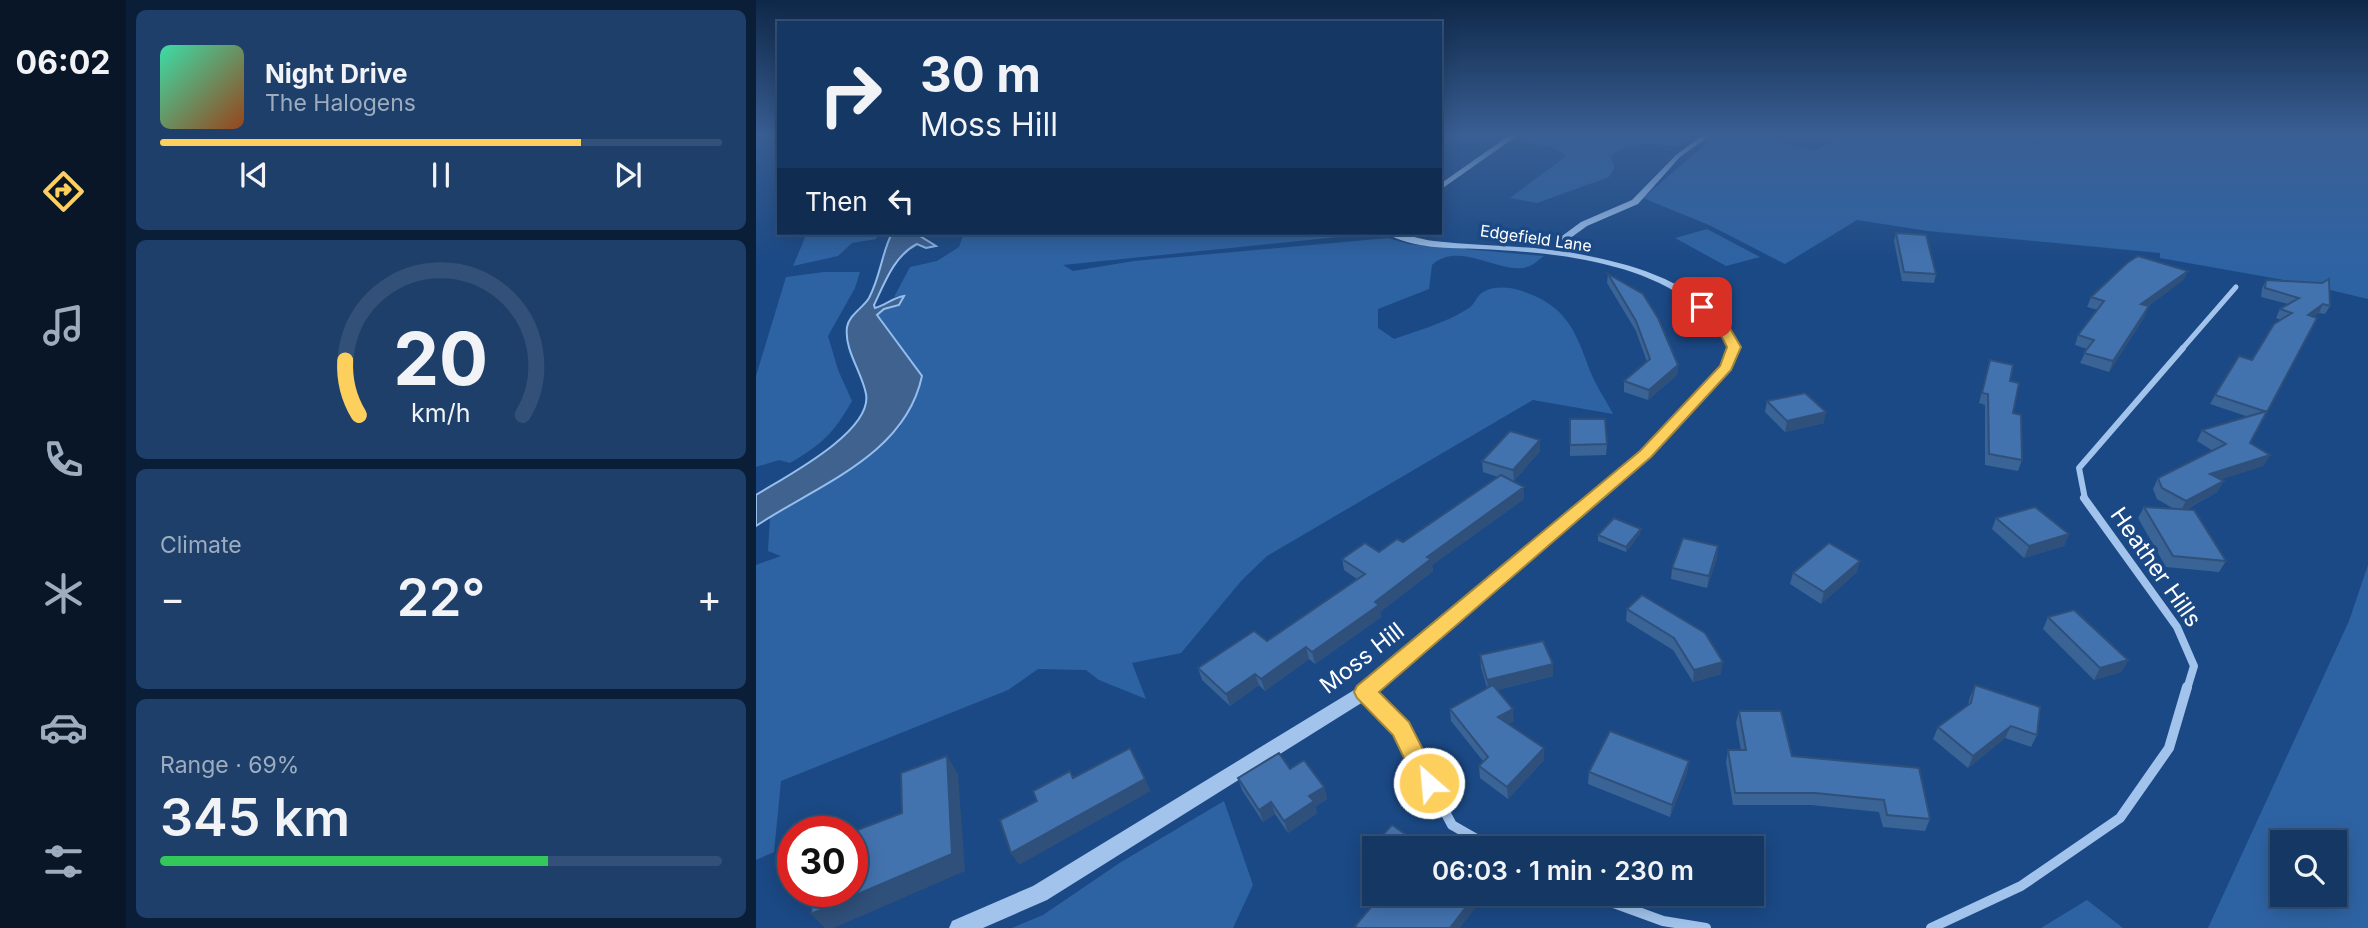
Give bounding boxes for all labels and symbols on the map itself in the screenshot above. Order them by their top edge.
street label: Edgefield Lane [1479,220,1593,256]
pin [1672,277,1732,337]
street label: Heather Hills [2105,502,2207,632]
street label: Moss Hill [1314,616,1410,700]
position arrow [1392,746,1466,820]
speed limit sign: 30 [777,816,868,907]

